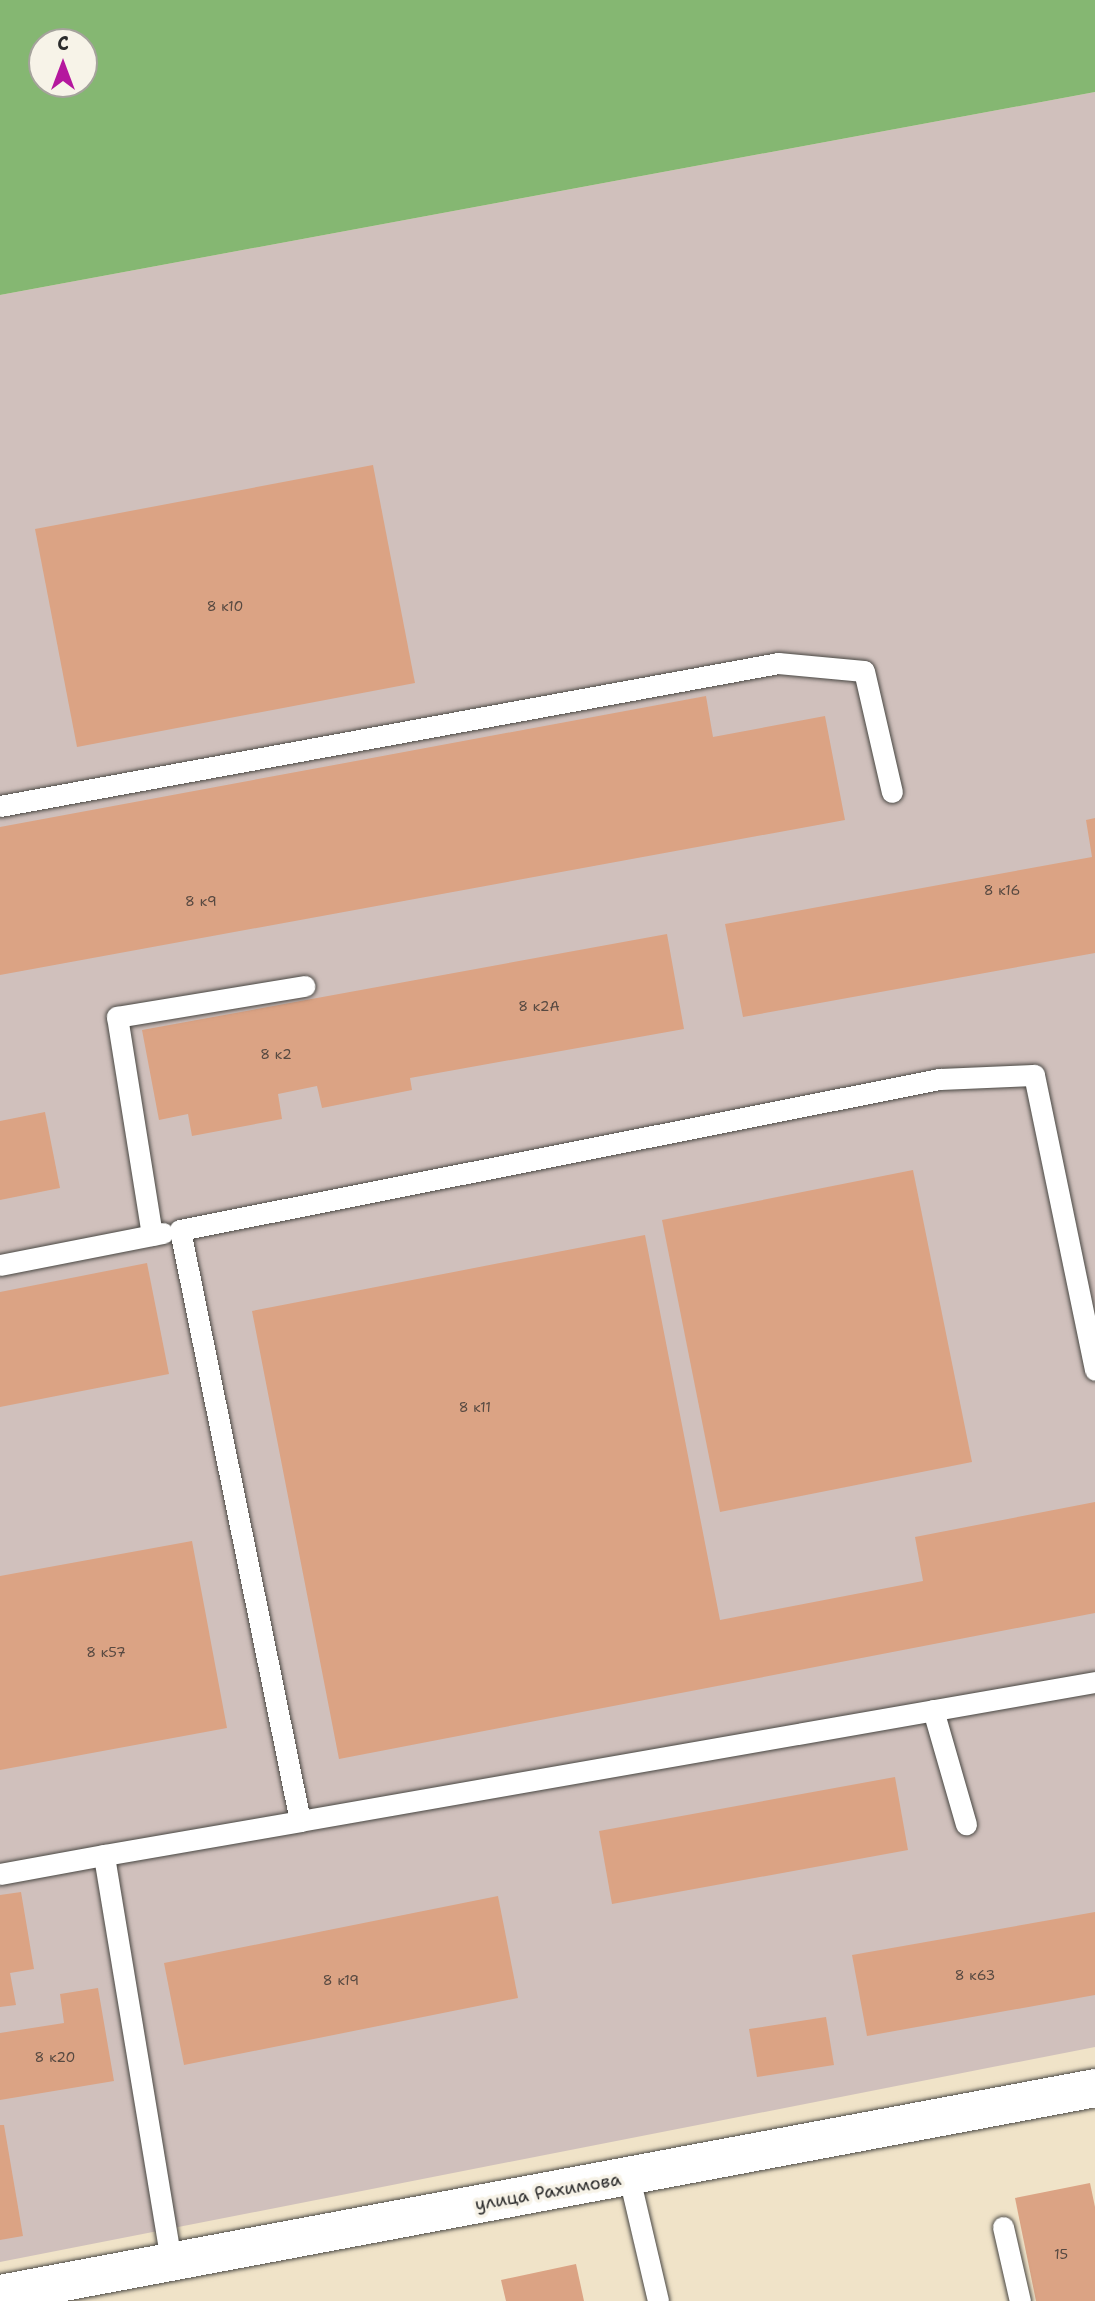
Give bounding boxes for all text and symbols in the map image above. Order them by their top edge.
north arrow [28,28,98,98]
text: С [57,31,69,56]
house number: 8 к10 [207,598,243,614]
house number: 8 к16 [984,882,1020,898]
house number: 8 к9 [185,893,217,909]
house number: 8 к2А [518,998,560,1014]
house number: 8 к2 [260,1046,292,1062]
house number: 8 к11 [459,1399,491,1415]
house number: 8 к57 [86,1644,126,1660]
house number: 8 к63 [955,1967,995,1983]
house number: 8 к19 [323,1972,359,1988]
house number: 8 к20 [35,2049,75,2065]
street label: улица Рахимова [473,2169,623,2215]
house number: 15 [1054,2246,1068,2262]

